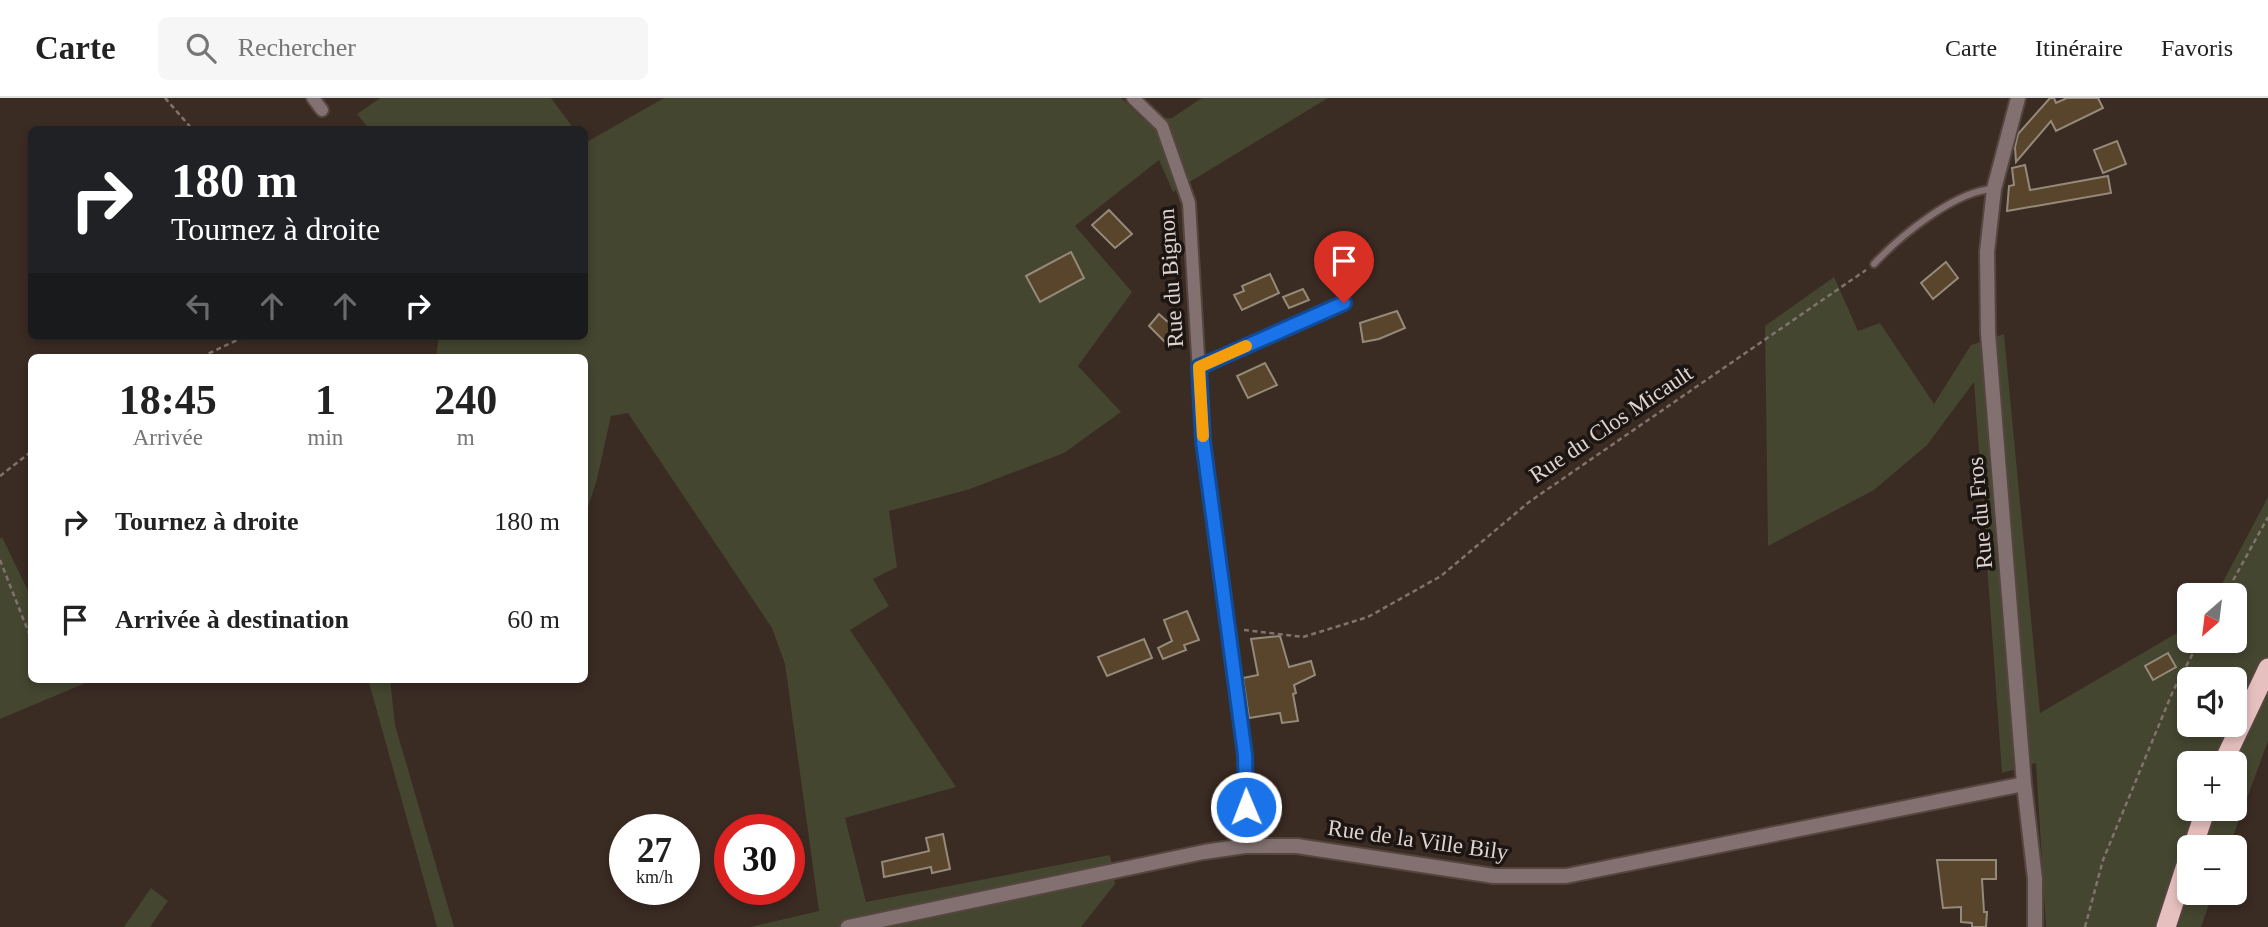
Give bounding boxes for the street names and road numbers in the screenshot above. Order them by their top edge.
street label: Rue du Bignon [1154,207,1188,348]
street label: Rue du Clos Micault [1525,360,1698,488]
street label: Rue du Fros [1963,456,1997,570]
street label: Rue de la Ville Bily [1326,815,1510,865]

